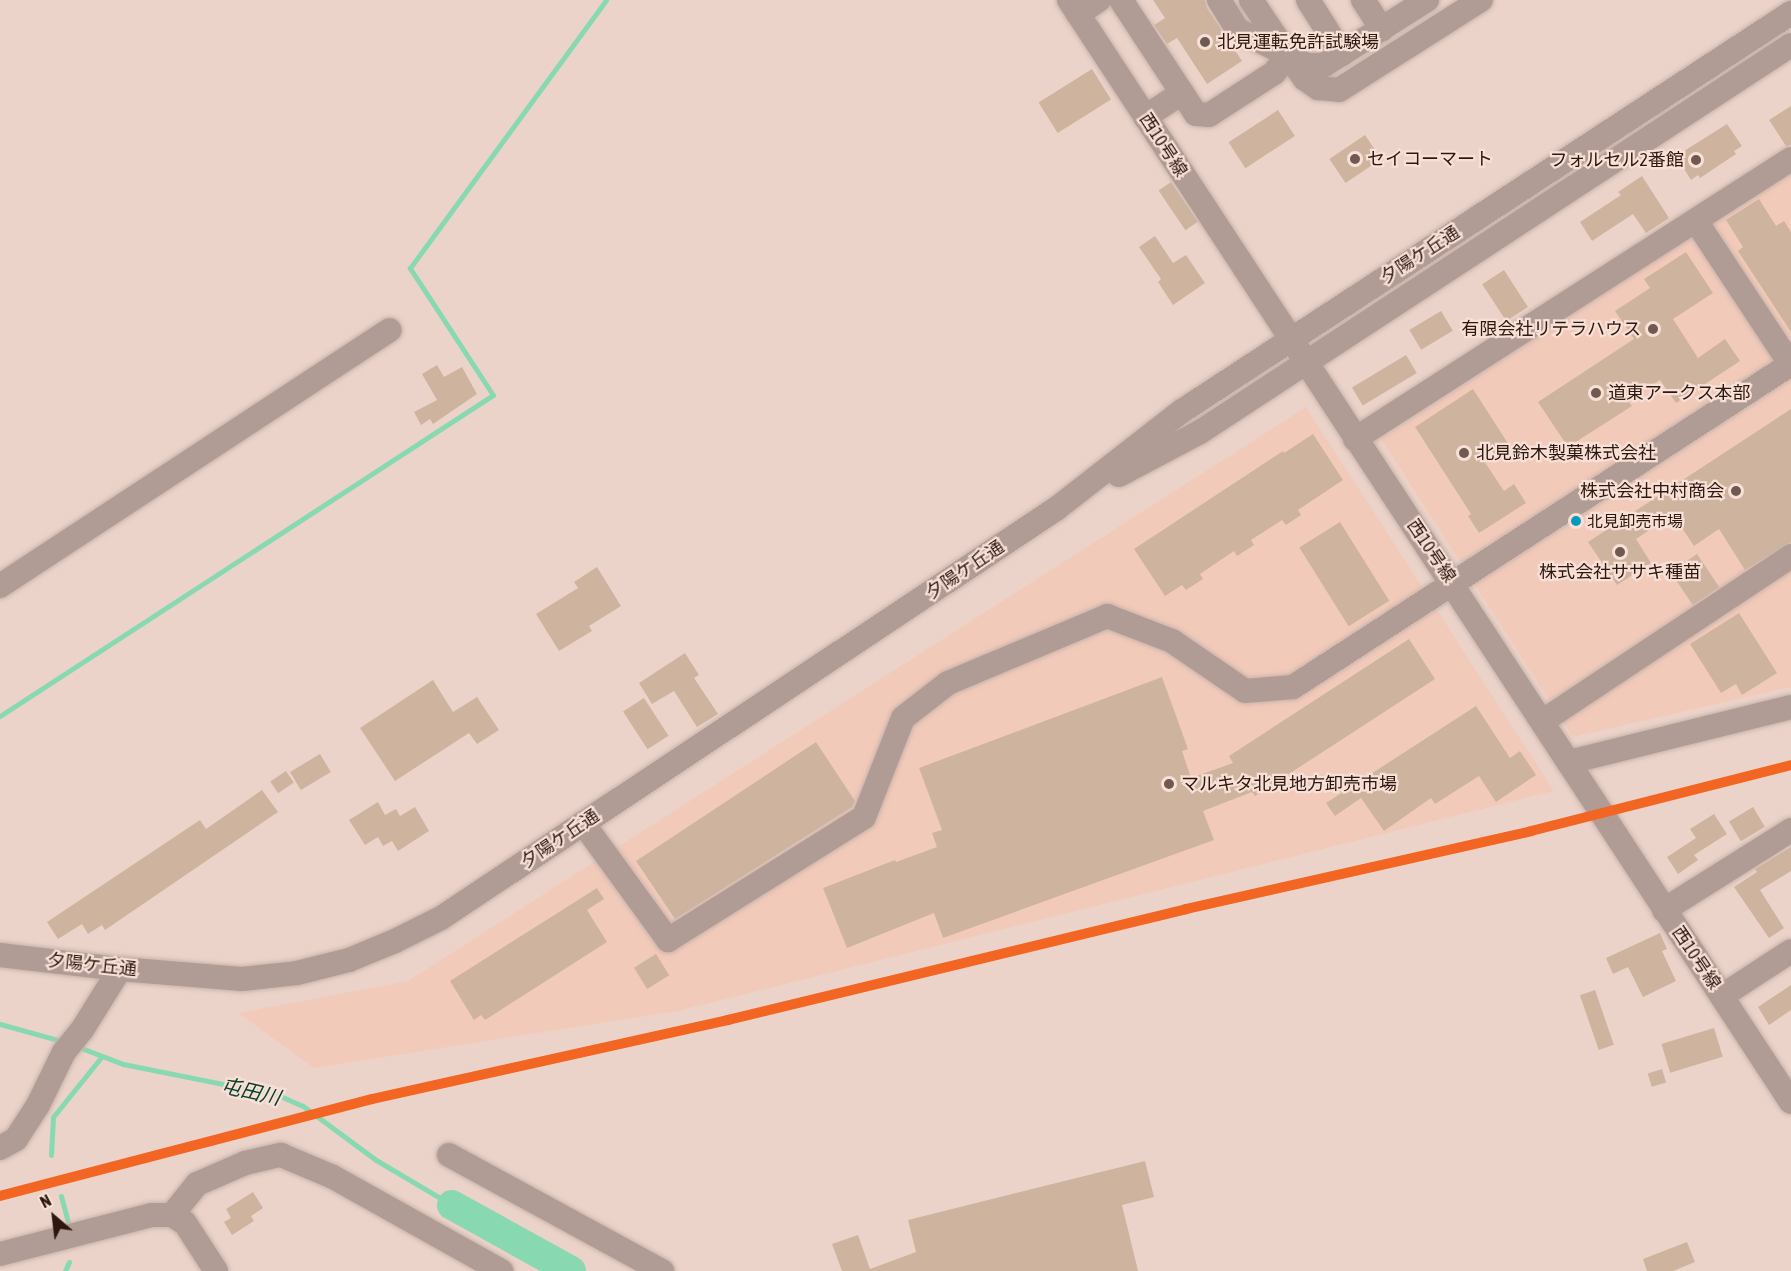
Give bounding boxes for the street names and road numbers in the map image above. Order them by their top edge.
street label: 西10号線 [1135,109,1191,181]
street label: 夕陽ケ丘通 [1376,221,1464,289]
street label: 西10号線 [1402,516,1460,586]
street label: 夕陽ケ丘通 [922,536,1008,604]
street label: 夕陽ケ丘通 [517,805,603,873]
street label: 西10号線 [1667,923,1725,993]
street label: 夕陽ケ丘通 [46,950,138,980]

